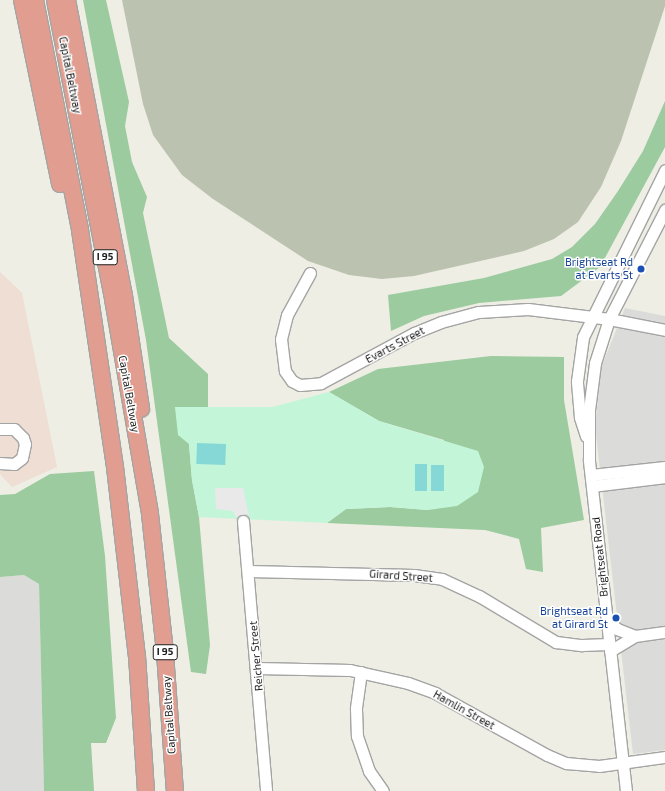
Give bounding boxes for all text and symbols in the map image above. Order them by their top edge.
street label: Capital Beltway [56,35,84,115]
road number: I 95 [92,249,118,265]
place label: Brightseat Rd at Evarts St [565,256,633,282]
marker: Brightseat Rd at Evarts St [636,264,646,274]
street label: Evarts Street [363,324,427,366]
street label: Capital Beltway [116,354,142,434]
street label: Brightseat Road [589,516,611,598]
street label: Girard Street [369,567,433,585]
place label: Brightseat Rd at Girard St [540,605,608,631]
marker: Brightseat Rd at Girard St [611,613,621,623]
street label: Reicher Street [246,620,266,692]
road number: I 95 [152,644,178,660]
street label: Capital Beltway [160,675,178,755]
street label: Hamlin Street [431,688,497,732]

